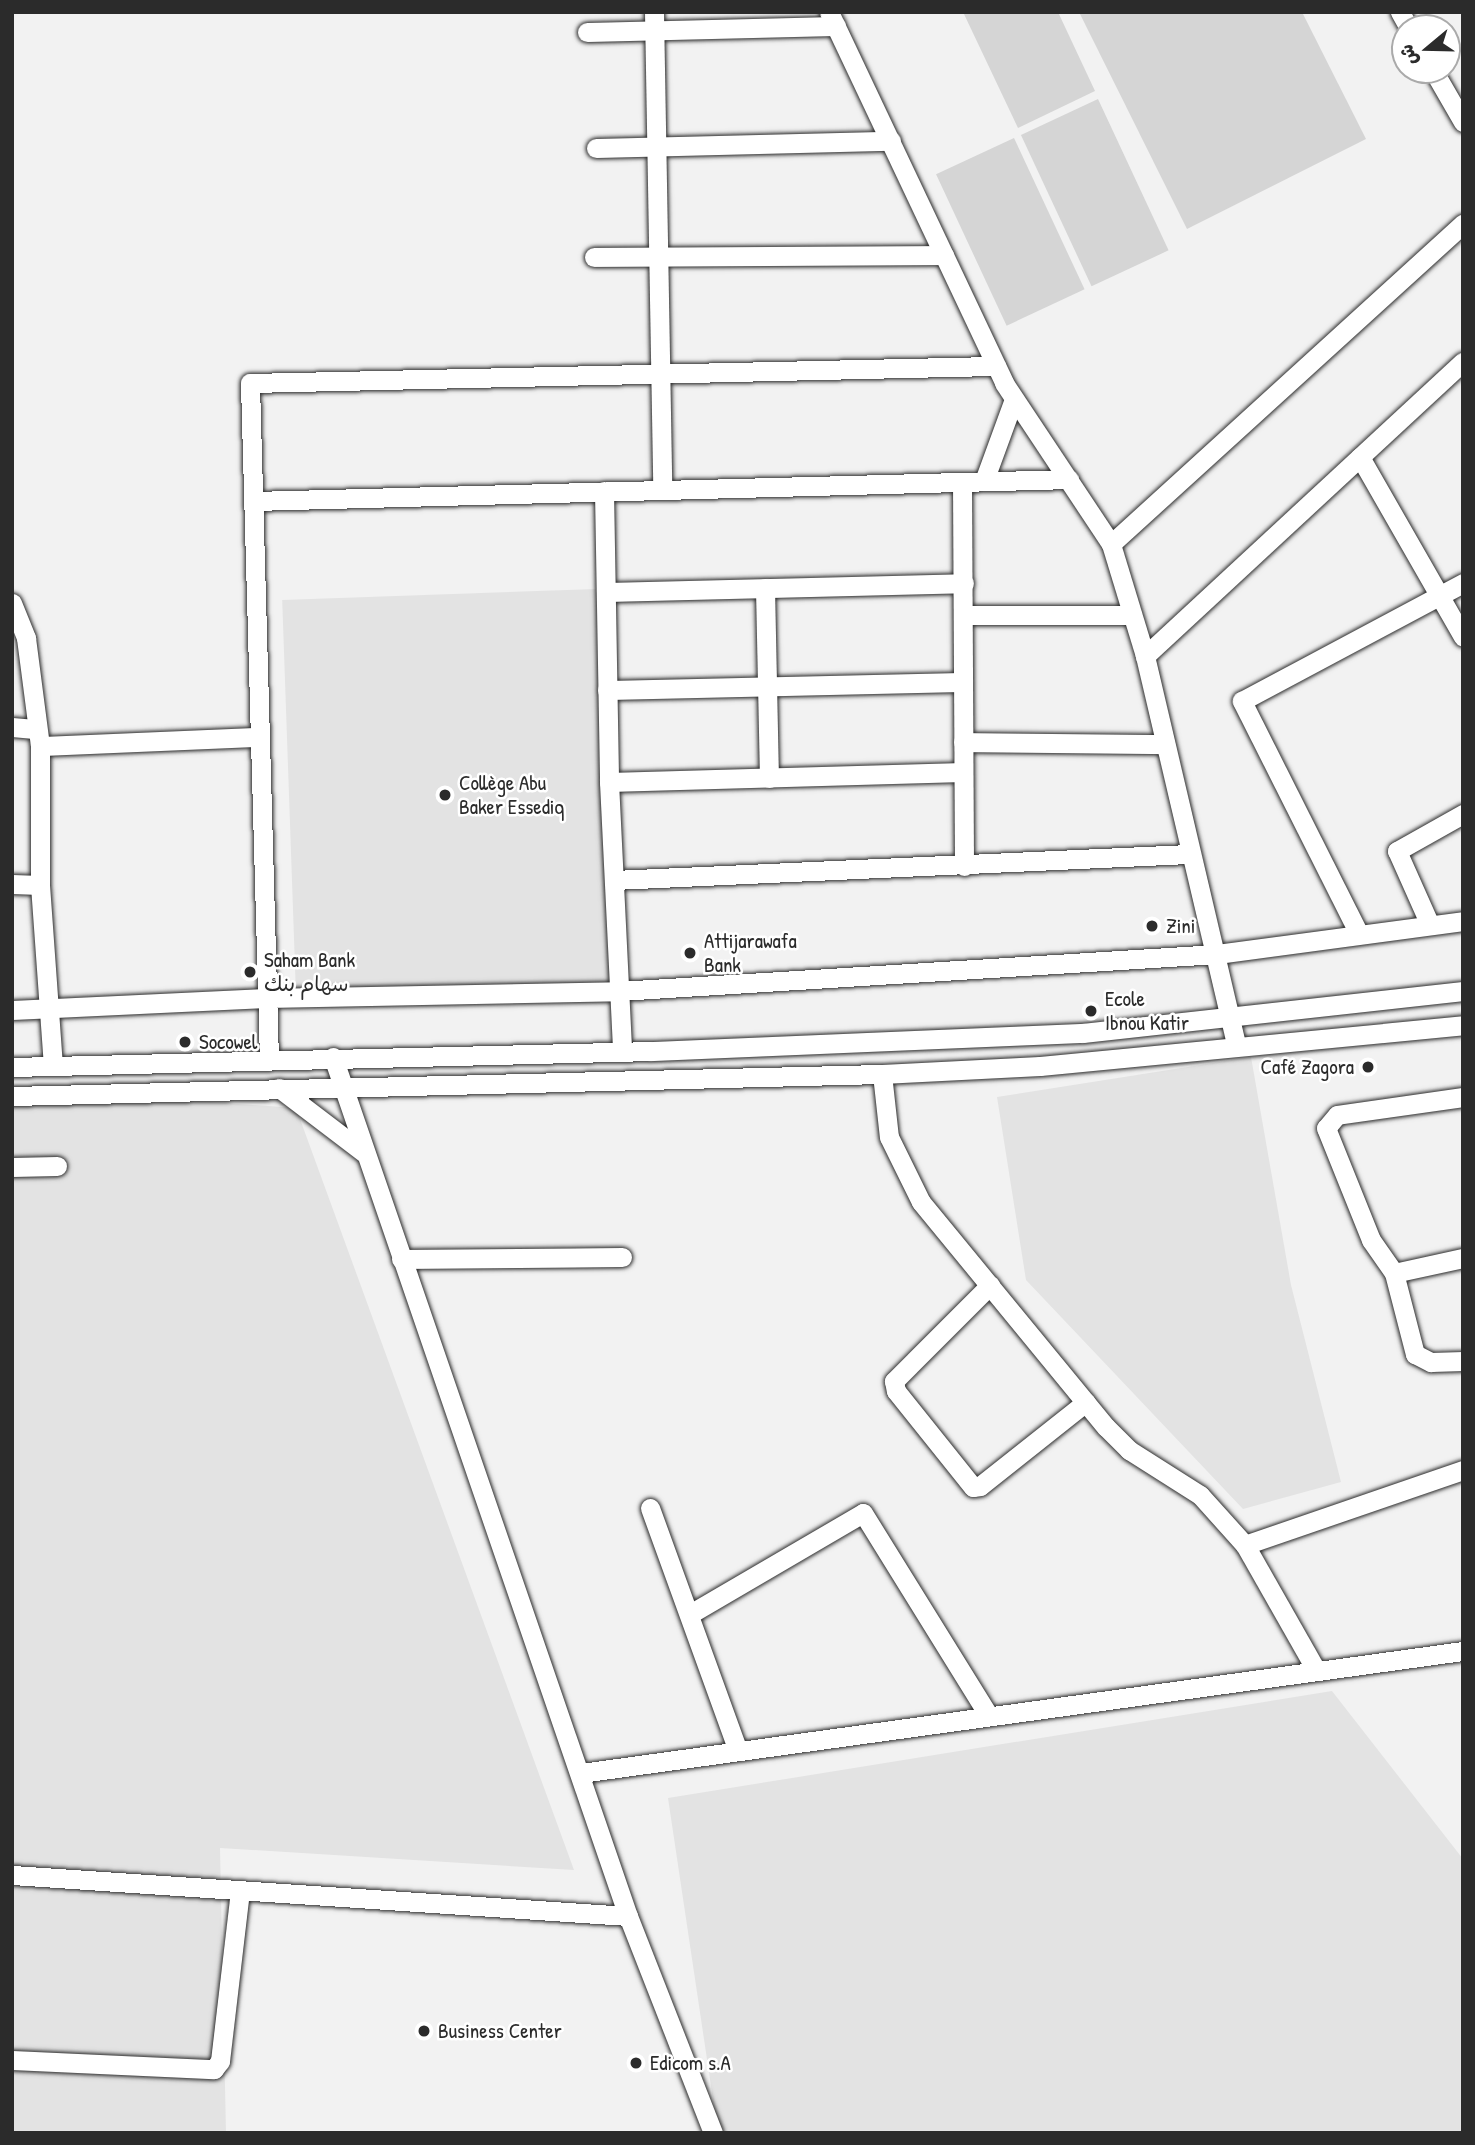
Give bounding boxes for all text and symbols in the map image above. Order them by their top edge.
north arrow [1391,14,1461,84]
text: ش [1392,41,1424,69]
place label: Collège Abu Baker Essediq [459,770,564,820]
marker: Collège Abu Baker Essediq [437,787,453,803]
place label: Zini [1166,913,1196,939]
marker: Zini [1144,918,1160,934]
place label: Attijarawafa Bank [704,928,797,978]
marker: Attijarawafa Bank [682,945,698,961]
place label: Saham Bank سهام بنك [264,947,355,997]
marker: Saham Bank سهام بنك [242,964,258,980]
place label: Ecole Ibnou Katir [1105,986,1189,1036]
marker: Ecole Ibnou Katir [1083,1003,1099,1019]
place label: Socowel [199,1029,257,1055]
marker: Socowel [177,1034,193,1050]
place label: Café Zagora [1261,1054,1354,1080]
marker: Café Zagora [1360,1059,1376,1075]
place label: Business Center [438,2018,562,2044]
marker: Business Center [416,2023,432,2039]
place label: Edicom s.A [650,2050,731,2076]
marker: Edicom s.A [628,2055,644,2071]

